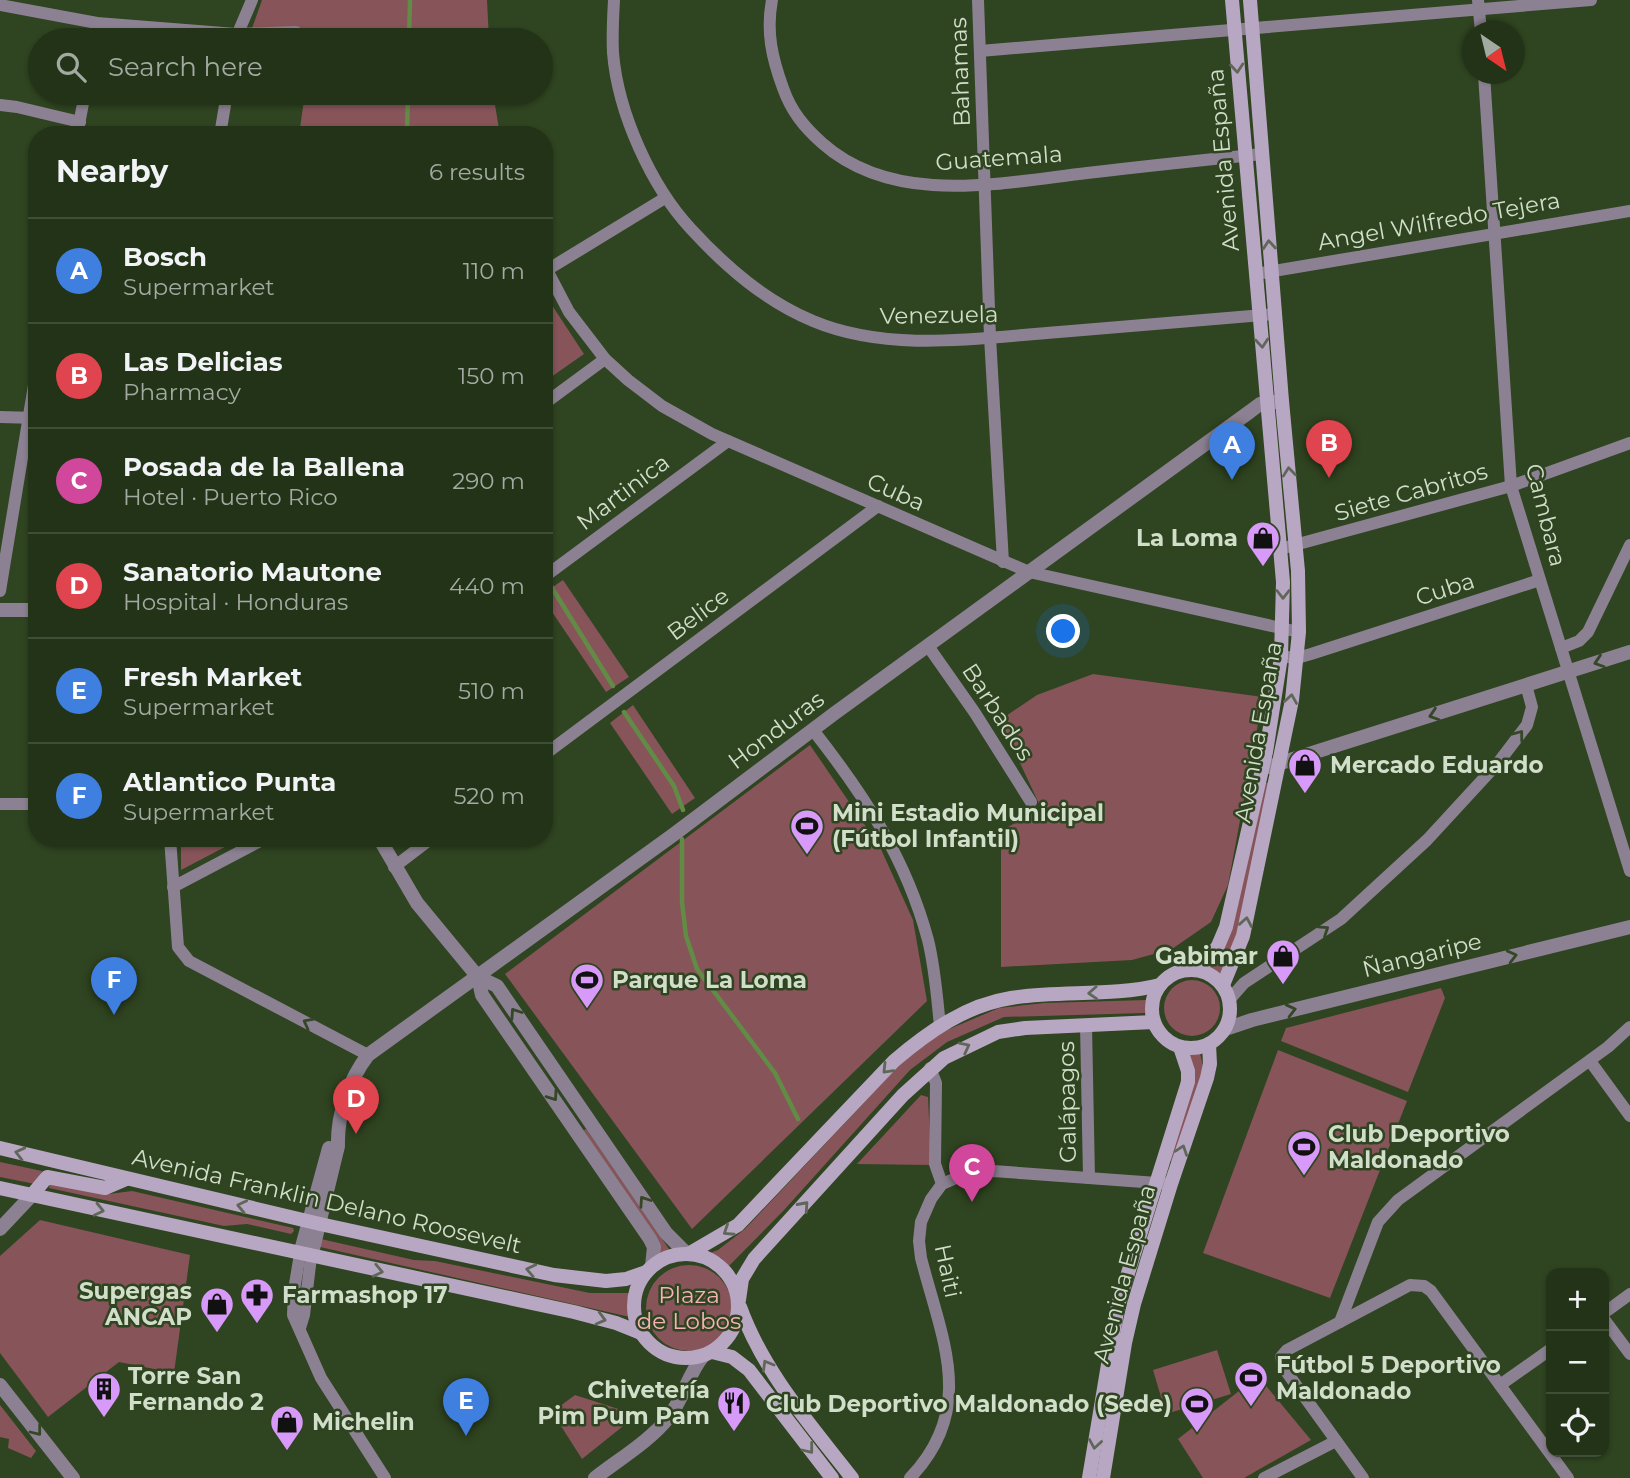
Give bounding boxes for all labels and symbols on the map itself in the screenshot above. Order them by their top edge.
street label: Bahamas [944,17,976,127]
north arrow [1462,21,1525,84]
one-way arrow [1229,63,1244,74]
street label: Avenida España [1201,67,1245,253]
street label: Guatemala [935,140,1063,176]
street label: Angel Wilfredo Tejera [1316,186,1562,256]
one-way arrow [1262,240,1277,251]
street label: Venezuela [879,300,999,330]
one-way arrow [1254,338,1269,349]
pin: B [1306,420,1352,478]
pin: A [1209,422,1255,480]
street label: Martinica [571,448,675,536]
street label: Siete Cabritos [1331,457,1491,527]
street label: Cambara [1520,461,1572,569]
one-way arrow [1281,466,1296,478]
street label: Cuba [863,467,929,517]
shop icon: La Loma [1244,519,1282,568]
place label: La Loma [1136,524,1238,552]
street label: Cuba [1412,566,1478,612]
street label: Belice [662,582,734,646]
one-way arrow [1275,590,1291,600]
your location [1046,614,1080,648]
street label: Avenida España [1228,639,1288,825]
one-way arrow [1594,654,1606,668]
street label: Barbados [956,658,1040,766]
street label: Honduras [723,685,829,775]
one-way arrow [1283,693,1298,705]
one-way arrow [1428,706,1440,721]
one-way arrow [1511,731,1524,743]
shop icon: Mercado Eduardo [1286,746,1324,795]
place label: Mercado Eduardo [1330,751,1544,779]
place label: Mini Estadio Municipal (Fútbol Infantil) [832,799,1104,853]
sports icon: Mini Estadio Municipal (Fútbol Infantil) [788,807,826,856]
one-way arrow [1238,916,1253,927]
one-way arrow [1317,925,1330,938]
street label: Ñangaripe [1359,927,1485,983]
shop icon: Gabimar [1264,937,1302,986]
place label: Gabimar [1155,942,1258,970]
one-way arrow [1506,950,1518,964]
pin: F [91,957,137,1015]
sports icon: Parque La Loma [568,961,606,1010]
place label: Parque La Loma [612,966,807,994]
one-way arrow [1087,985,1098,1000]
one-way arrow [1285,1004,1297,1018]
one-way arrow [511,1008,523,1021]
one-way arrow [302,1017,315,1031]
one-way arrow [958,1041,970,1055]
street label: Galápagos [1052,1041,1082,1163]
one-way arrow [882,1060,895,1073]
pin: D [333,1076,379,1134]
one-way arrow [545,1088,557,1101]
place label: Club Deportivo Maldonado [1328,1120,1510,1174]
sports icon: Club Deportivo Maldonado [1285,1128,1323,1177]
street label: Avenida Franklin Delano Roosevelt [130,1143,524,1259]
pin: C [949,1144,995,1202]
one-way arrow [1174,1145,1188,1157]
one-way arrow [14,1147,26,1161]
street label: Avenida España [1087,1182,1161,1366]
one-way arrow [639,1195,652,1208]
one-way arrow [236,1199,248,1214]
one-way arrow [796,1201,808,1214]
one-way arrow [92,1202,104,1216]
one-way arrow [723,1223,736,1236]
street label: Haiti [929,1242,967,1300]
one-way arrow [372,1263,384,1278]
one-way arrow [525,1263,537,1278]
pharmacy icon: Farmashop 17 [238,1276,276,1325]
place label: Supergas ANCAP [79,1277,192,1331]
place label: Farmashop 17 [282,1281,448,1309]
park label: Plaza de Lobos [637,1281,741,1335]
shop icon: Supergas ANCAP [198,1285,236,1334]
one-way arrow [594,1311,606,1325]
place label: Fútbol 5 Deportivo Maldonado [1276,1351,1501,1405]
one-way arrow [762,1359,775,1372]
sports icon: Fútbol 5 Deportivo Maldonado [1232,1359,1270,1408]
place label: Torre San Fernando 2 [128,1362,264,1416]
building icon: Torre San Fernando 2 [85,1370,123,1419]
place label: Chivetería Pim Pum Pam [538,1376,710,1430]
pin: E [443,1378,489,1436]
restaurant icon: Chivetería Pim Pum Pam [715,1384,753,1433]
sports icon: Club Deportivo Maldonado (Sede) [1178,1385,1216,1434]
place label: Club Deportivo Maldonado (Sede) [766,1390,1172,1418]
shop icon: Michelin [268,1403,306,1452]
place label: Michelin [312,1408,415,1436]
one-way arrow [28,1423,41,1436]
one-way arrow [1087,1438,1102,1450]
one-way arrow [801,1441,814,1453]

